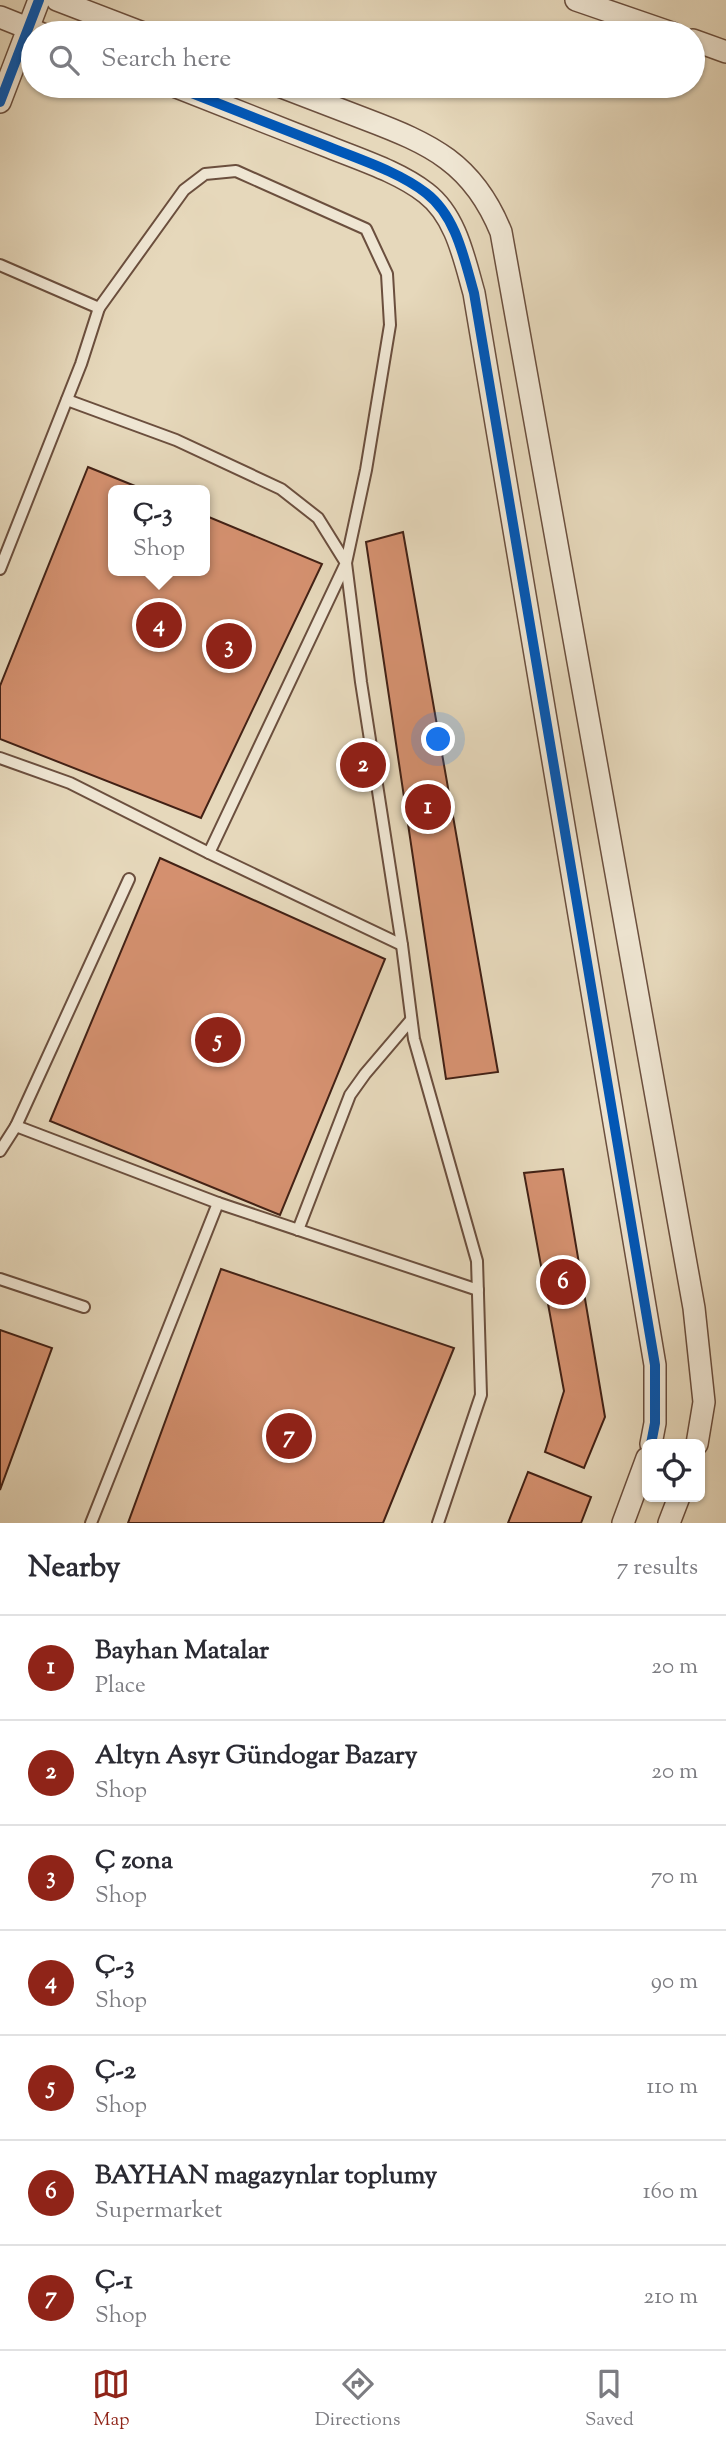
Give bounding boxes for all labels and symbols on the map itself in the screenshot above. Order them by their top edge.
pin: 4 [136,599,182,651]
pin: 3 [206,620,252,672]
your location [421,722,455,756]
pin: 2 [340,739,386,791]
pin: 1 [405,781,451,833]
pin: 5 [195,1014,241,1066]
pin: 6 [540,1256,586,1308]
pin: 7 [266,1410,312,1462]

